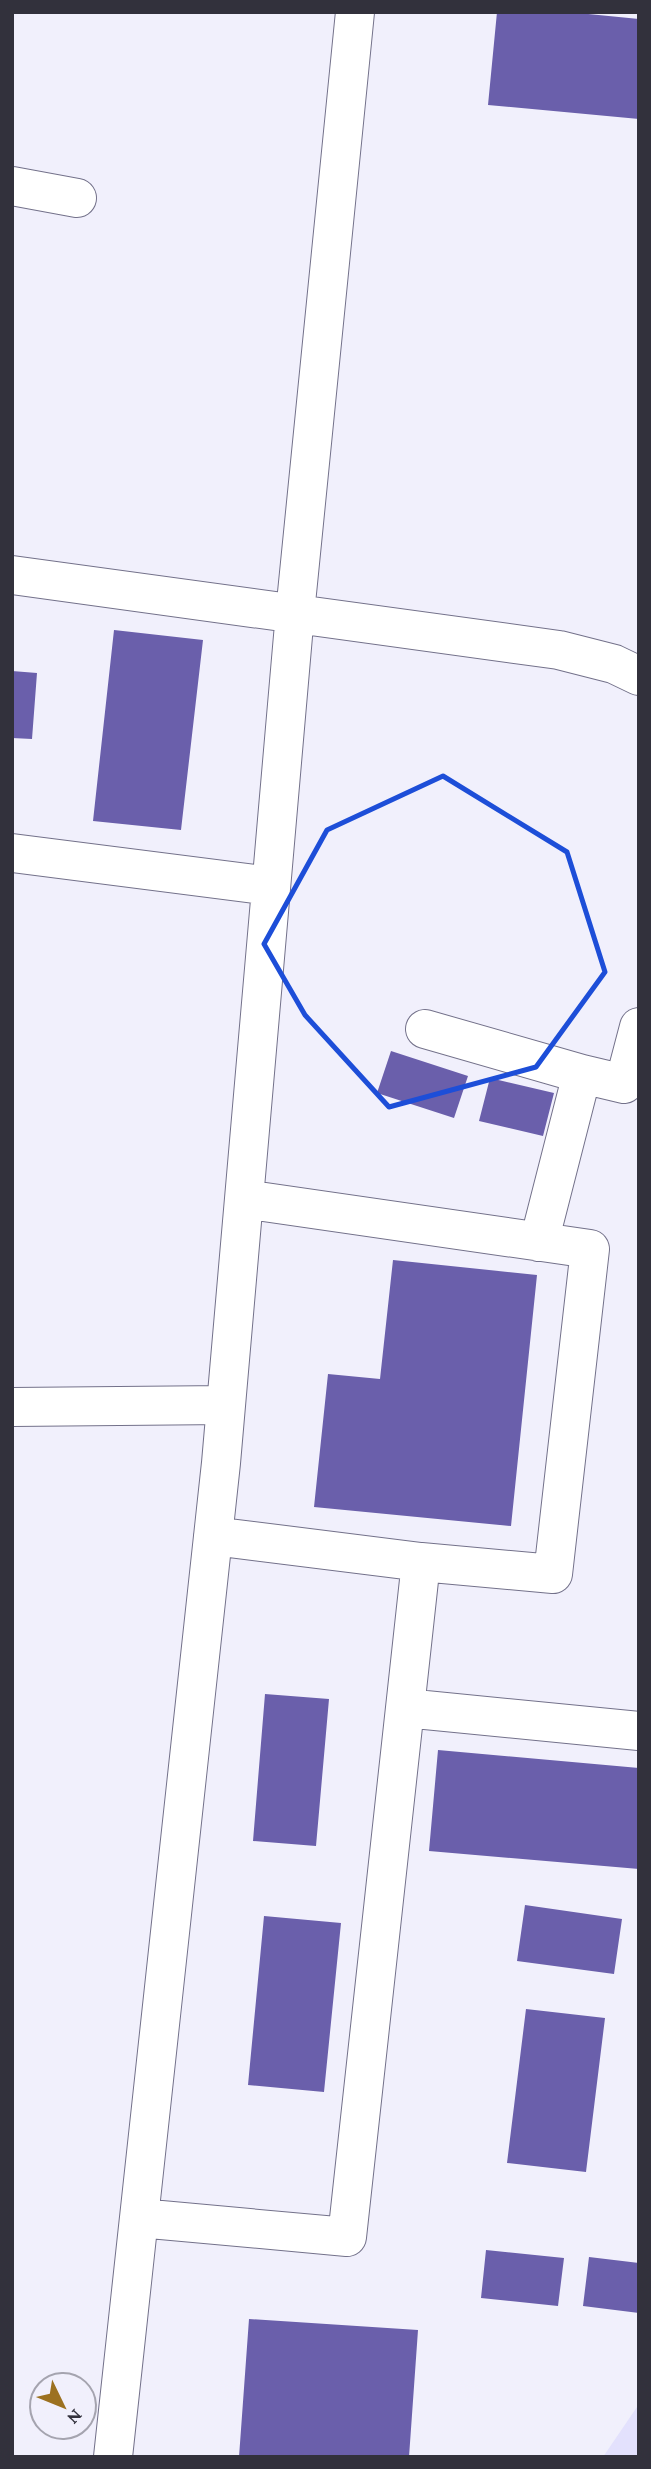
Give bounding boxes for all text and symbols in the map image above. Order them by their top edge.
north arrow [28,2371,98,2441]
text: N [63,2405,87,2429]

